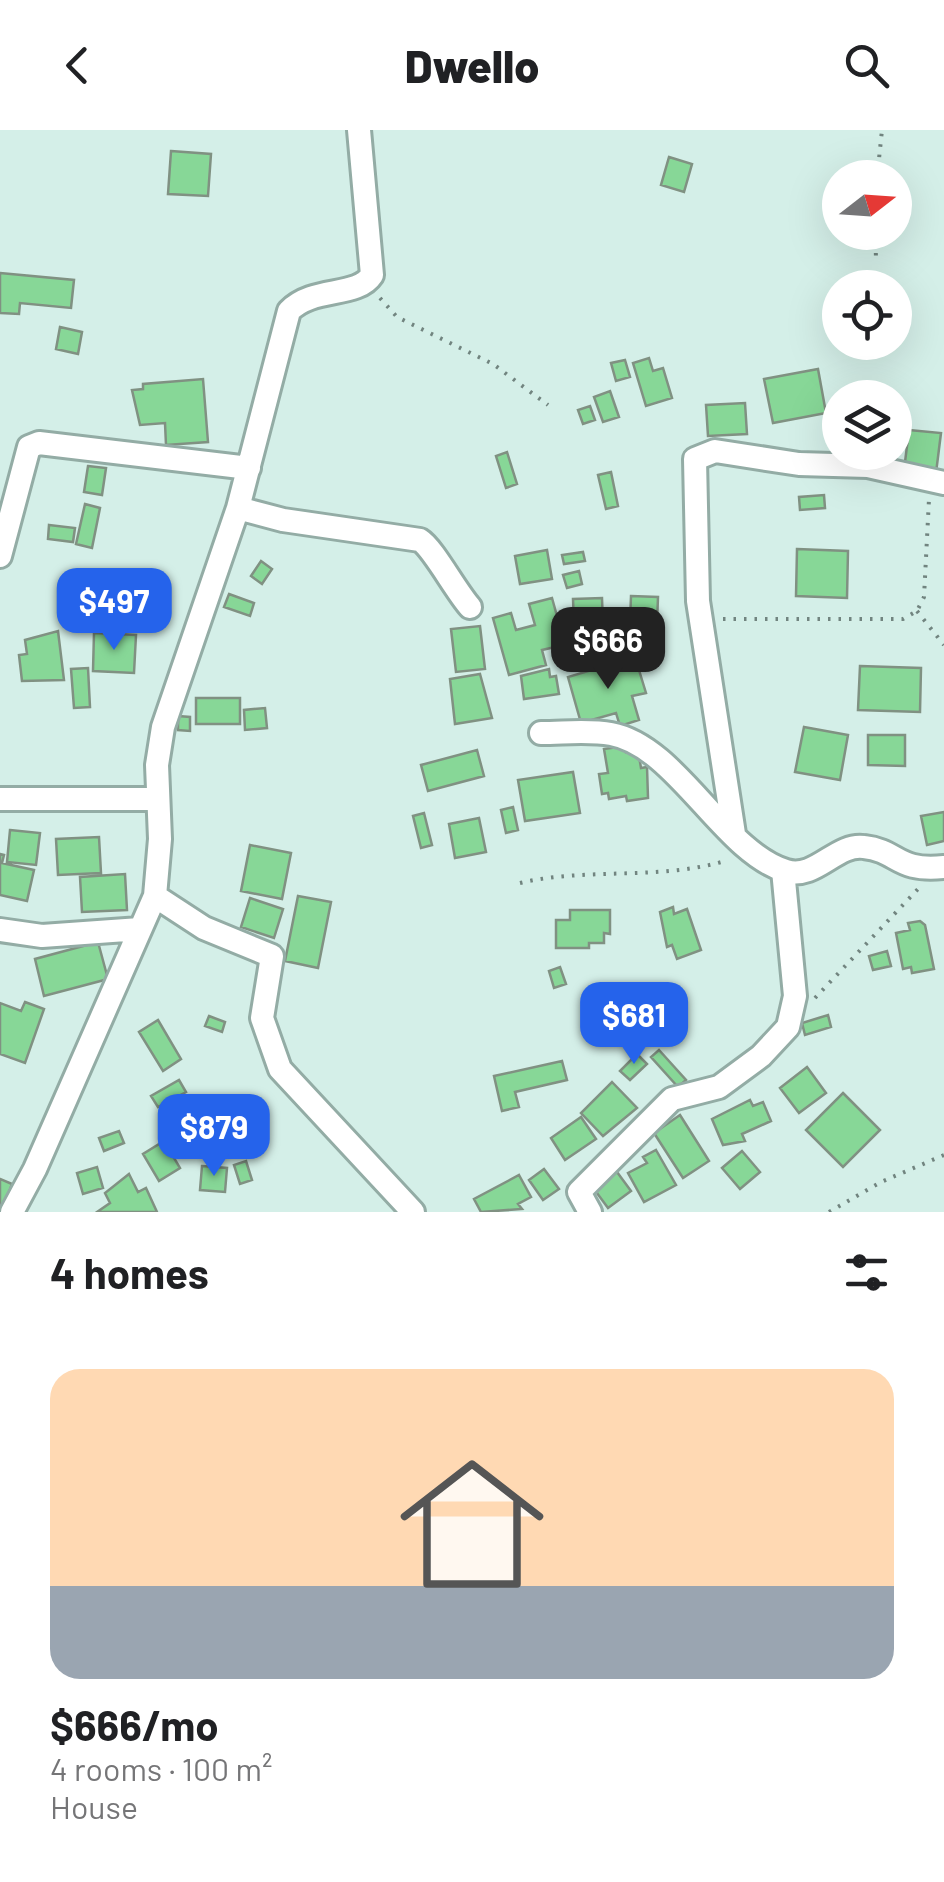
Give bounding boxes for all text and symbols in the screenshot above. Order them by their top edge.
icon: back [50,38,105,93]
text: Dwello [405,38,539,92]
icon: search [839,38,894,93]
north arrow [822,160,912,250]
map controls [822,160,912,470]
button: locate [822,270,912,360]
button: layers [822,380,912,470]
pin: $497 [55,568,173,653]
text: $497 [79,581,149,619]
pin: $666 [549,607,667,692]
text: $666 [573,620,643,658]
pin: $681 [575,982,693,1067]
text: $681 [602,995,666,1033]
pin: $879 [155,1094,273,1179]
text: $879 [180,1107,248,1145]
icon: filters [839,1245,894,1300]
text: 4 homes [50,1247,209,1297]
icon: home [382,1434,562,1614]
text: $666/mo [50,1699,219,1749]
text: 4 rooms · 100 m² [50,1749,272,1787]
text: House [50,1787,138,1825]

